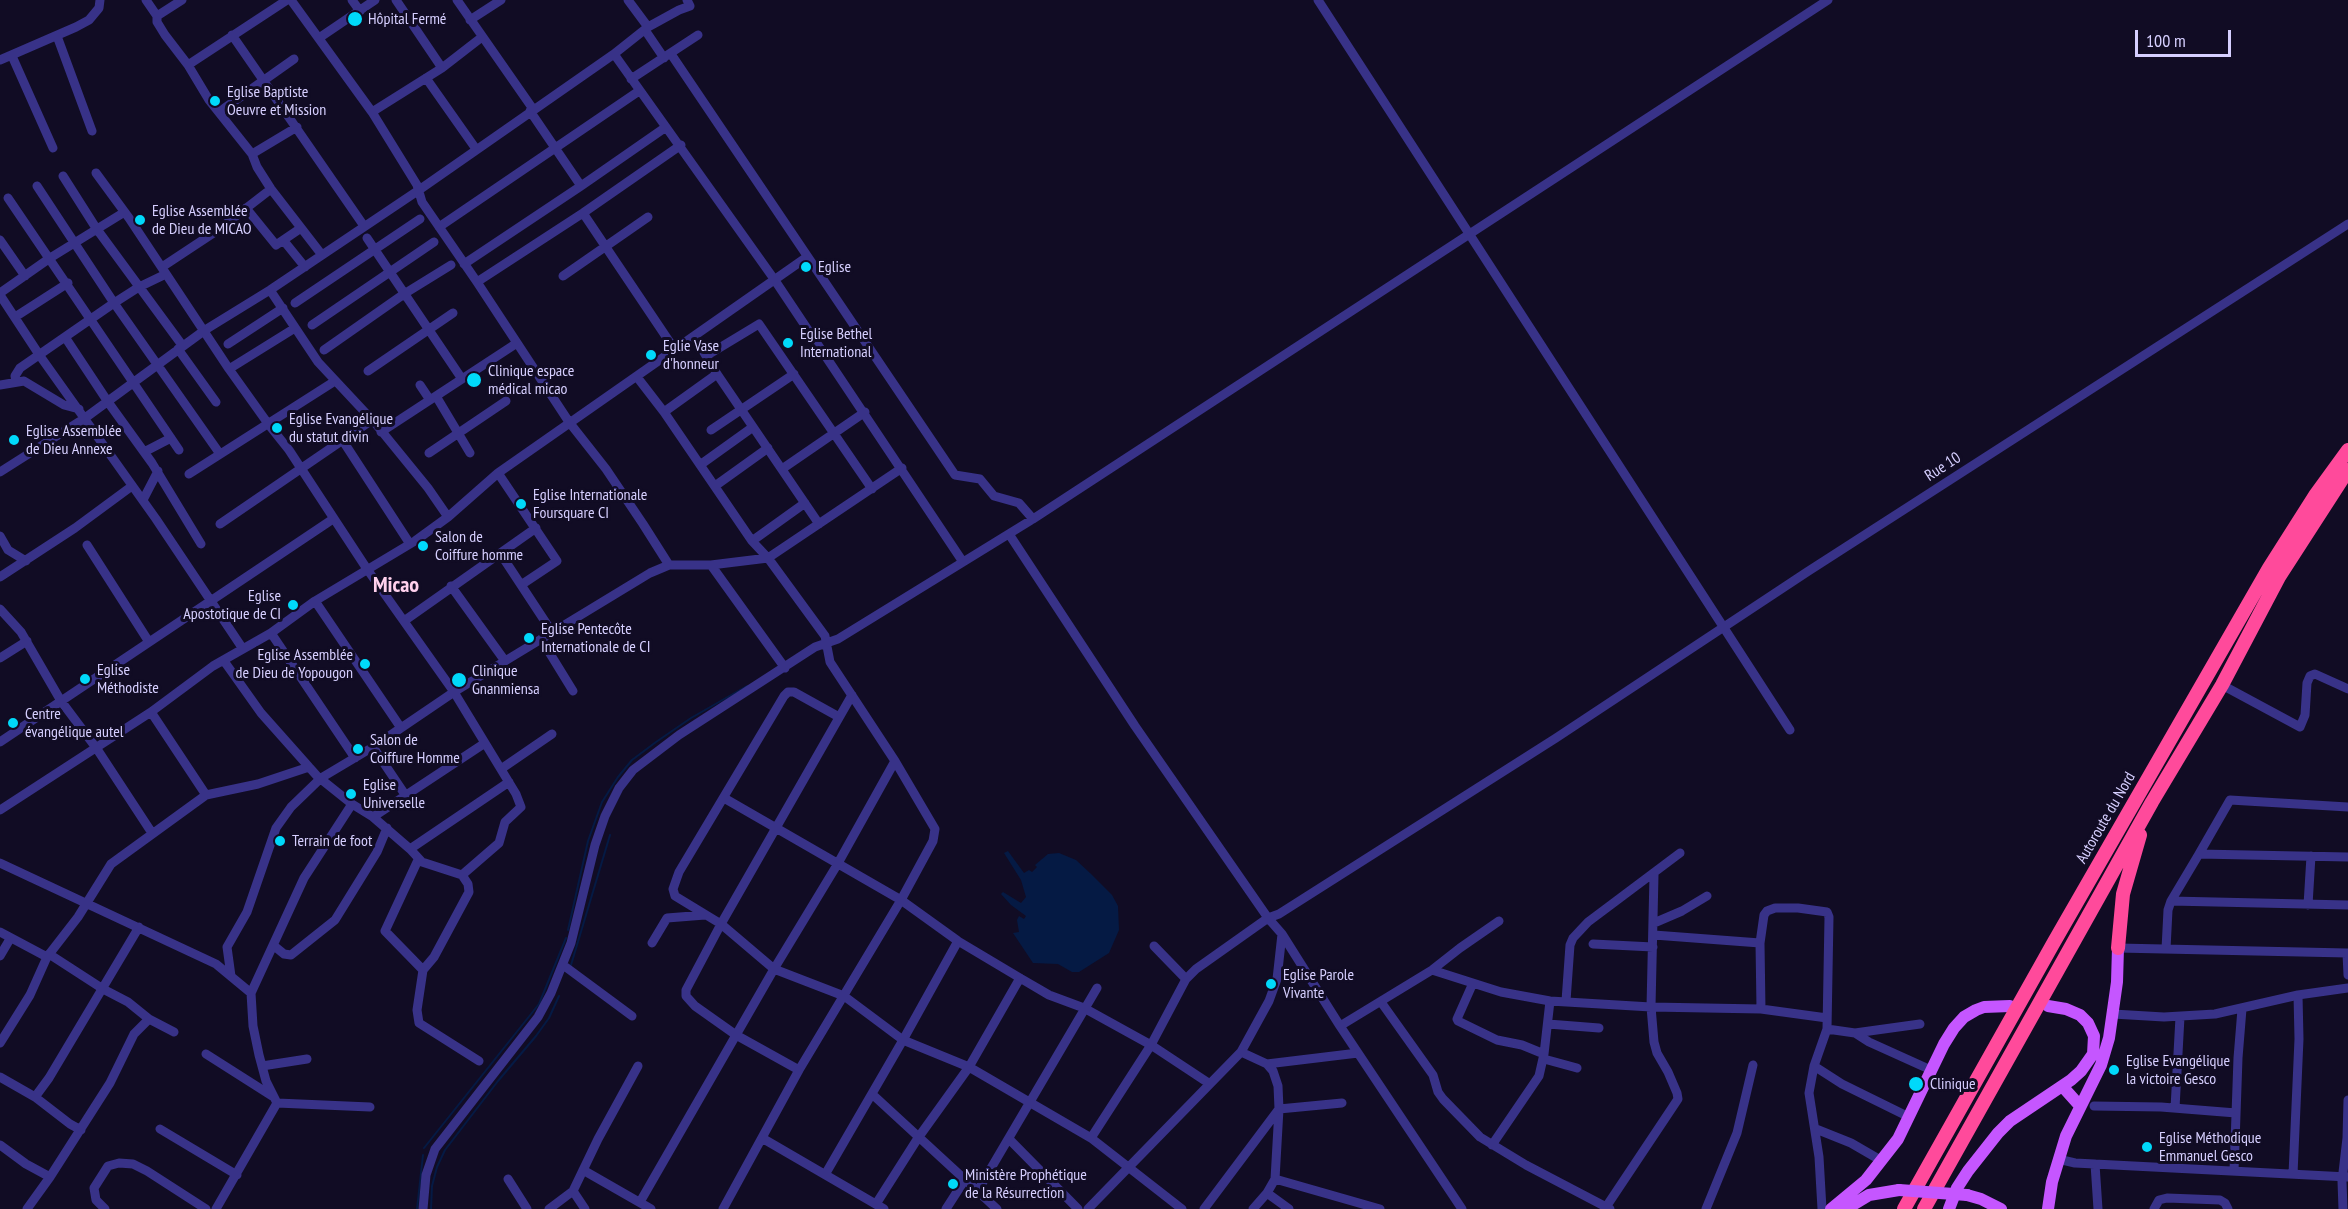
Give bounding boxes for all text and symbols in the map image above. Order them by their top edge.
place label: Hôpital Fermé [368,9,446,29]
marker: Hôpital Fermé [346,10,364,28]
scale bar [2138,18,2234,56]
text: 100 m [2146,29,2186,52]
place label: Eglise Baptiste Oeuvre et Mission [227,82,326,120]
marker: Eglise Baptiste Oeuvre et Mission [208,94,222,108]
place label: Eglise Assemblée de Dieu de MICAO [152,201,252,239]
marker: Eglise Assemblée de Dieu de MICAO [133,213,147,227]
place label: Eglise [818,257,851,277]
marker: Eglise [799,260,813,274]
place label: Eglise Bethel International [800,324,872,362]
place label: Eglie Vase d'honneur [663,336,719,374]
marker: Eglise Bethel International [781,336,795,350]
marker: Eglie Vase d'honneur [644,348,658,362]
place label: Clinique espace médical micao [488,361,574,399]
marker: Clinique espace médical micao [465,371,483,389]
place label: Eglise Evangélique du statut divin [289,409,393,447]
place label: Eglise Assemblée de Dieu Annexe [26,421,122,459]
marker: Eglise Evangélique du statut divin [270,421,284,435]
marker: Eglise Assemblée de Dieu Annexe [7,433,21,447]
street label: Rue 10 [1921,448,1965,486]
place label: Eglise Internationale Foursquare CI [533,485,647,523]
marker: Eglise Internationale Foursquare CI [514,497,528,511]
place label: Salon de Coiffure homme [435,527,523,565]
marker: Salon de Coiffure homme [416,539,430,553]
district label: Micao [373,573,419,599]
place label: Eglise Apostotique de CI [183,586,281,624]
marker: Eglise Apostotique de CI [286,598,300,612]
place label: Eglise Pentecôte Internationale de CI [541,619,650,657]
marker: Eglise Pentecôte Internationale de CI [522,631,536,645]
place label: Eglise Assemblée de Dieu de Yopougon [236,645,353,683]
marker: Eglise Assemblée de Dieu de Yopougon [358,657,372,671]
place label: Eglise Méthodiste [97,660,159,698]
place label: Clinique Gnanmiensa [472,661,540,699]
marker: Clinique Gnanmiensa [450,671,468,689]
marker: Eglise Méthodiste [78,672,92,686]
place label: Centre évangélique autel [25,704,123,742]
marker: Centre évangélique autel [6,716,20,730]
place label: Salon de Coiffure Homme [370,730,460,768]
marker: Salon de Coiffure Homme [351,742,365,756]
street label: Autoroute du Nord [2072,769,2140,867]
place label: Eglise Universelle [363,775,425,813]
marker: Eglise Universelle [344,787,358,801]
place label: Terrain de foot [292,831,372,851]
marker: Terrain de foot [273,834,287,848]
place label: Eglise Parole Vivante [1283,965,1354,1003]
marker: Eglise Parole Vivante [1264,977,1278,991]
place label: Eglise Evangélique la victoire Gesco [2126,1051,2230,1089]
marker: Eglise Evangélique la victoire Gesco [2107,1063,2121,1077]
place label: Clinique [1930,1074,1975,1094]
marker: Clinique [1907,1075,1925,1093]
place label: Eglise Méthodique Emmanuel Gesco [2159,1128,2261,1166]
marker: Eglise Méthodique Emmanuel Gesco [2140,1140,2154,1154]
place label: Ministère Prophétique de la Résurrection [965,1165,1087,1203]
marker: Ministère Prophétique de la Résurrection [946,1177,960,1191]

